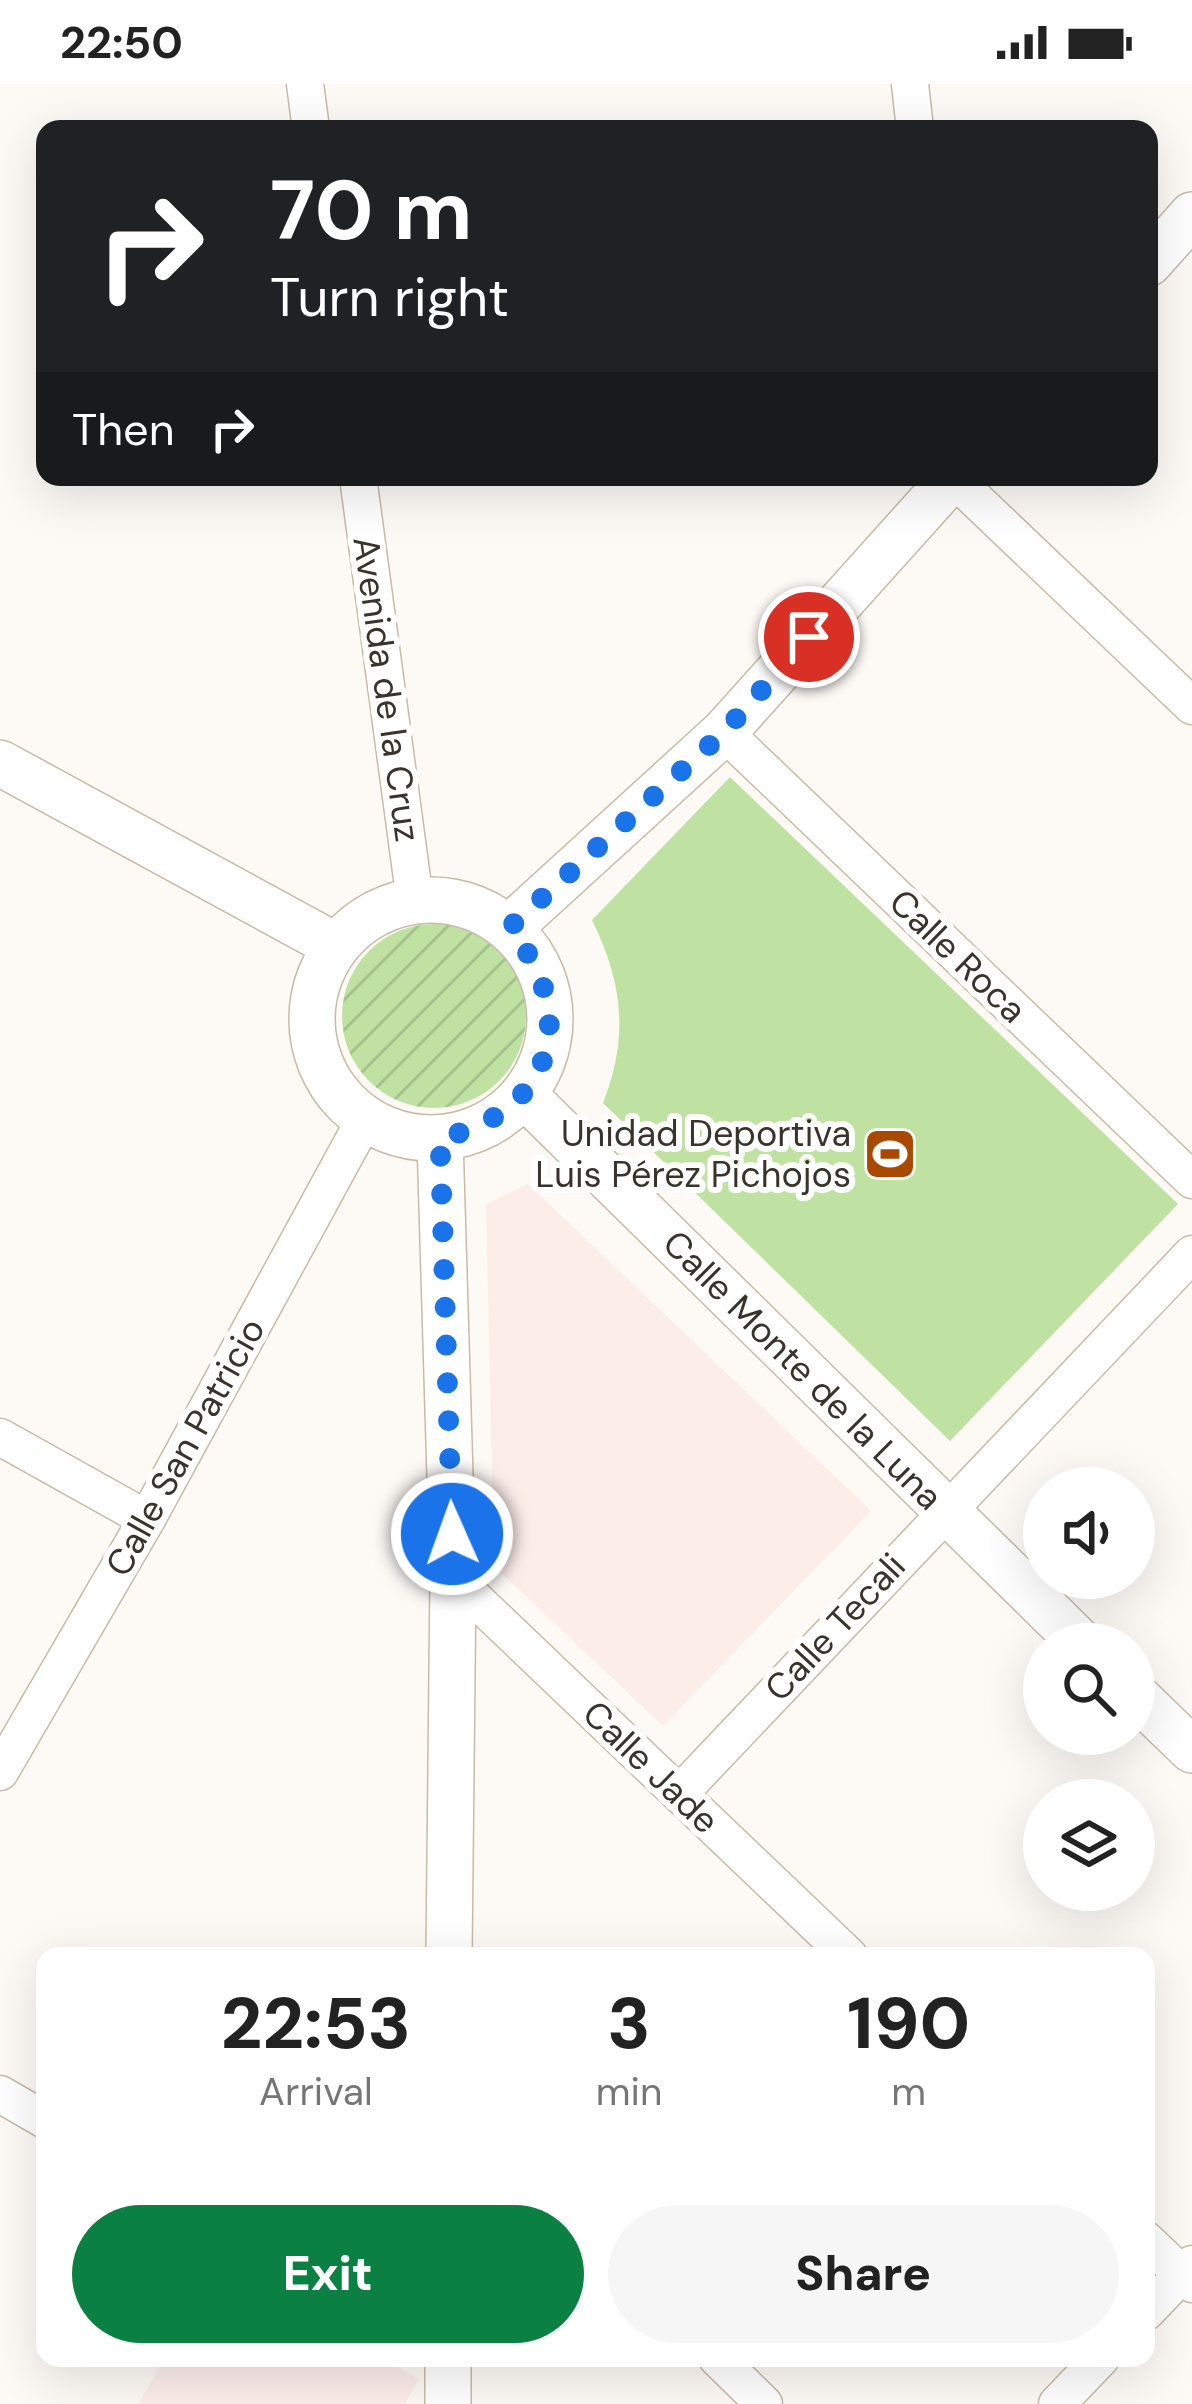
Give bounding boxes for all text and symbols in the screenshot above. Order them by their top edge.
text: 22:50 [60,13,183,72]
text: 70 m [270,156,473,265]
icon: right [72,168,228,324]
text: Turn right [270,262,509,333]
icon: right [199,396,265,462]
text: Then [72,400,175,459]
street label: Avenida de la Cruz [342,533,432,845]
pin [758,586,860,688]
icon: arrive [776,604,842,670]
street label: Calle Roca [879,879,1037,1033]
place label: Unidad Deportiva Luis Pérez Pichojos [535,1110,851,1198]
sports icon: Unidad Deportiva Luis Pérez Pichojos [862,1126,918,1182]
street label: Calle Monte de la Luna [653,1220,953,1520]
street label: Calle San Patricio [95,1310,275,1584]
map controls [1023,1467,1155,1911]
button: sound [1023,1467,1155,1599]
position arrow [389,1471,515,1597]
street label: Calle Tecali [754,1543,916,1711]
button: search [1023,1623,1155,1755]
street label: Calle Jade [573,1690,729,1844]
button: layers [1023,1779,1155,1911]
text: 22:53 [221,1977,411,2070]
text: 3 [607,1977,651,2070]
text: 190 [847,1977,970,2070]
text: Arrival [259,2066,373,2117]
text: min [596,2066,662,2117]
text: m [891,2066,926,2117]
button: Exit [72,2205,584,2343]
button: Share [608,2205,1119,2343]

